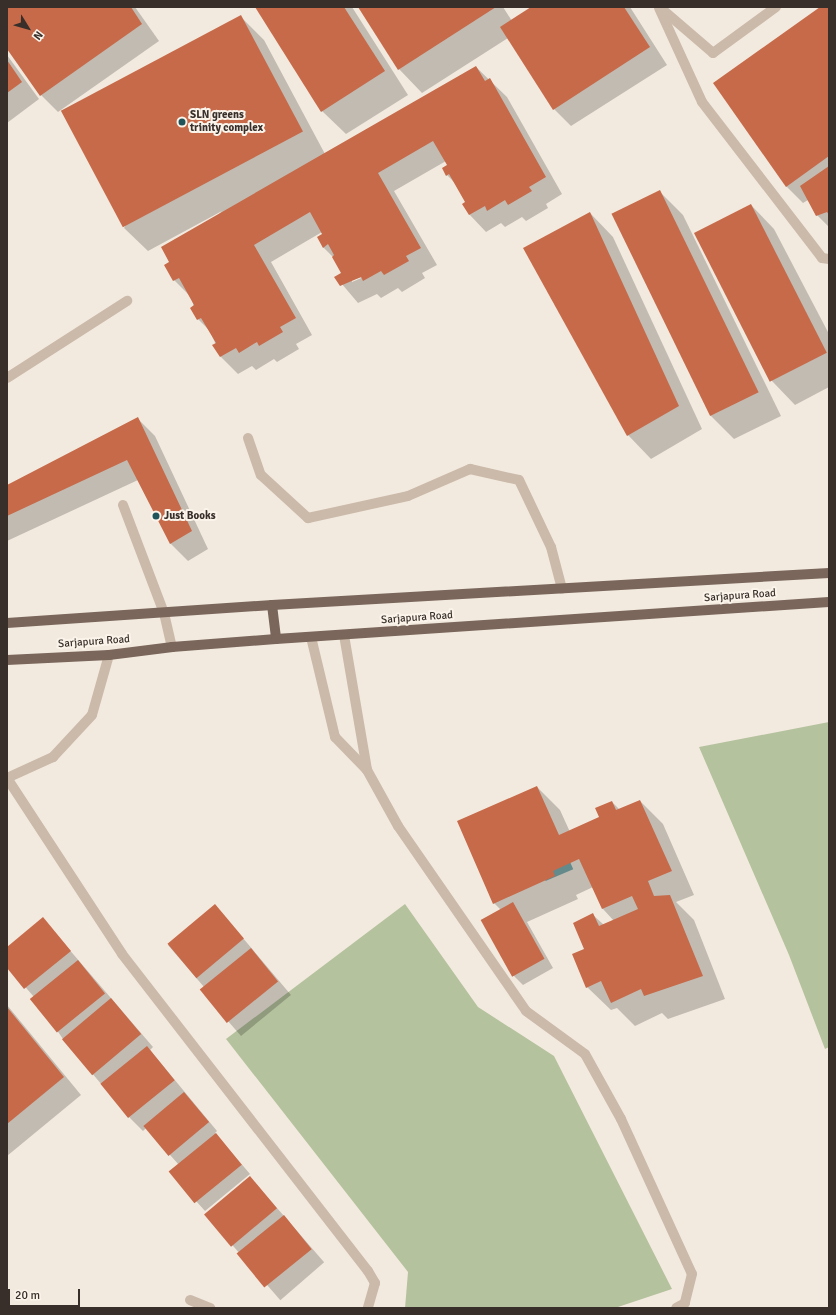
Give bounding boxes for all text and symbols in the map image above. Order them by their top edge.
north arrow [8,8,48,48]
text: N [30,29,45,42]
place label: SLN greens trinity complex [190,109,263,135]
marker: SLN greens trinity complex [177,117,187,127]
place label: Just Books [164,509,216,523]
marker: Just Books [151,511,161,521]
street label: Sarjapura Road [704,587,776,605]
street label: Sarjapura Road [381,609,453,627]
street label: Sarjapura Road [58,633,130,651]
scale bar [10,1281,82,1307]
text: 20 m [15,1288,40,1303]

